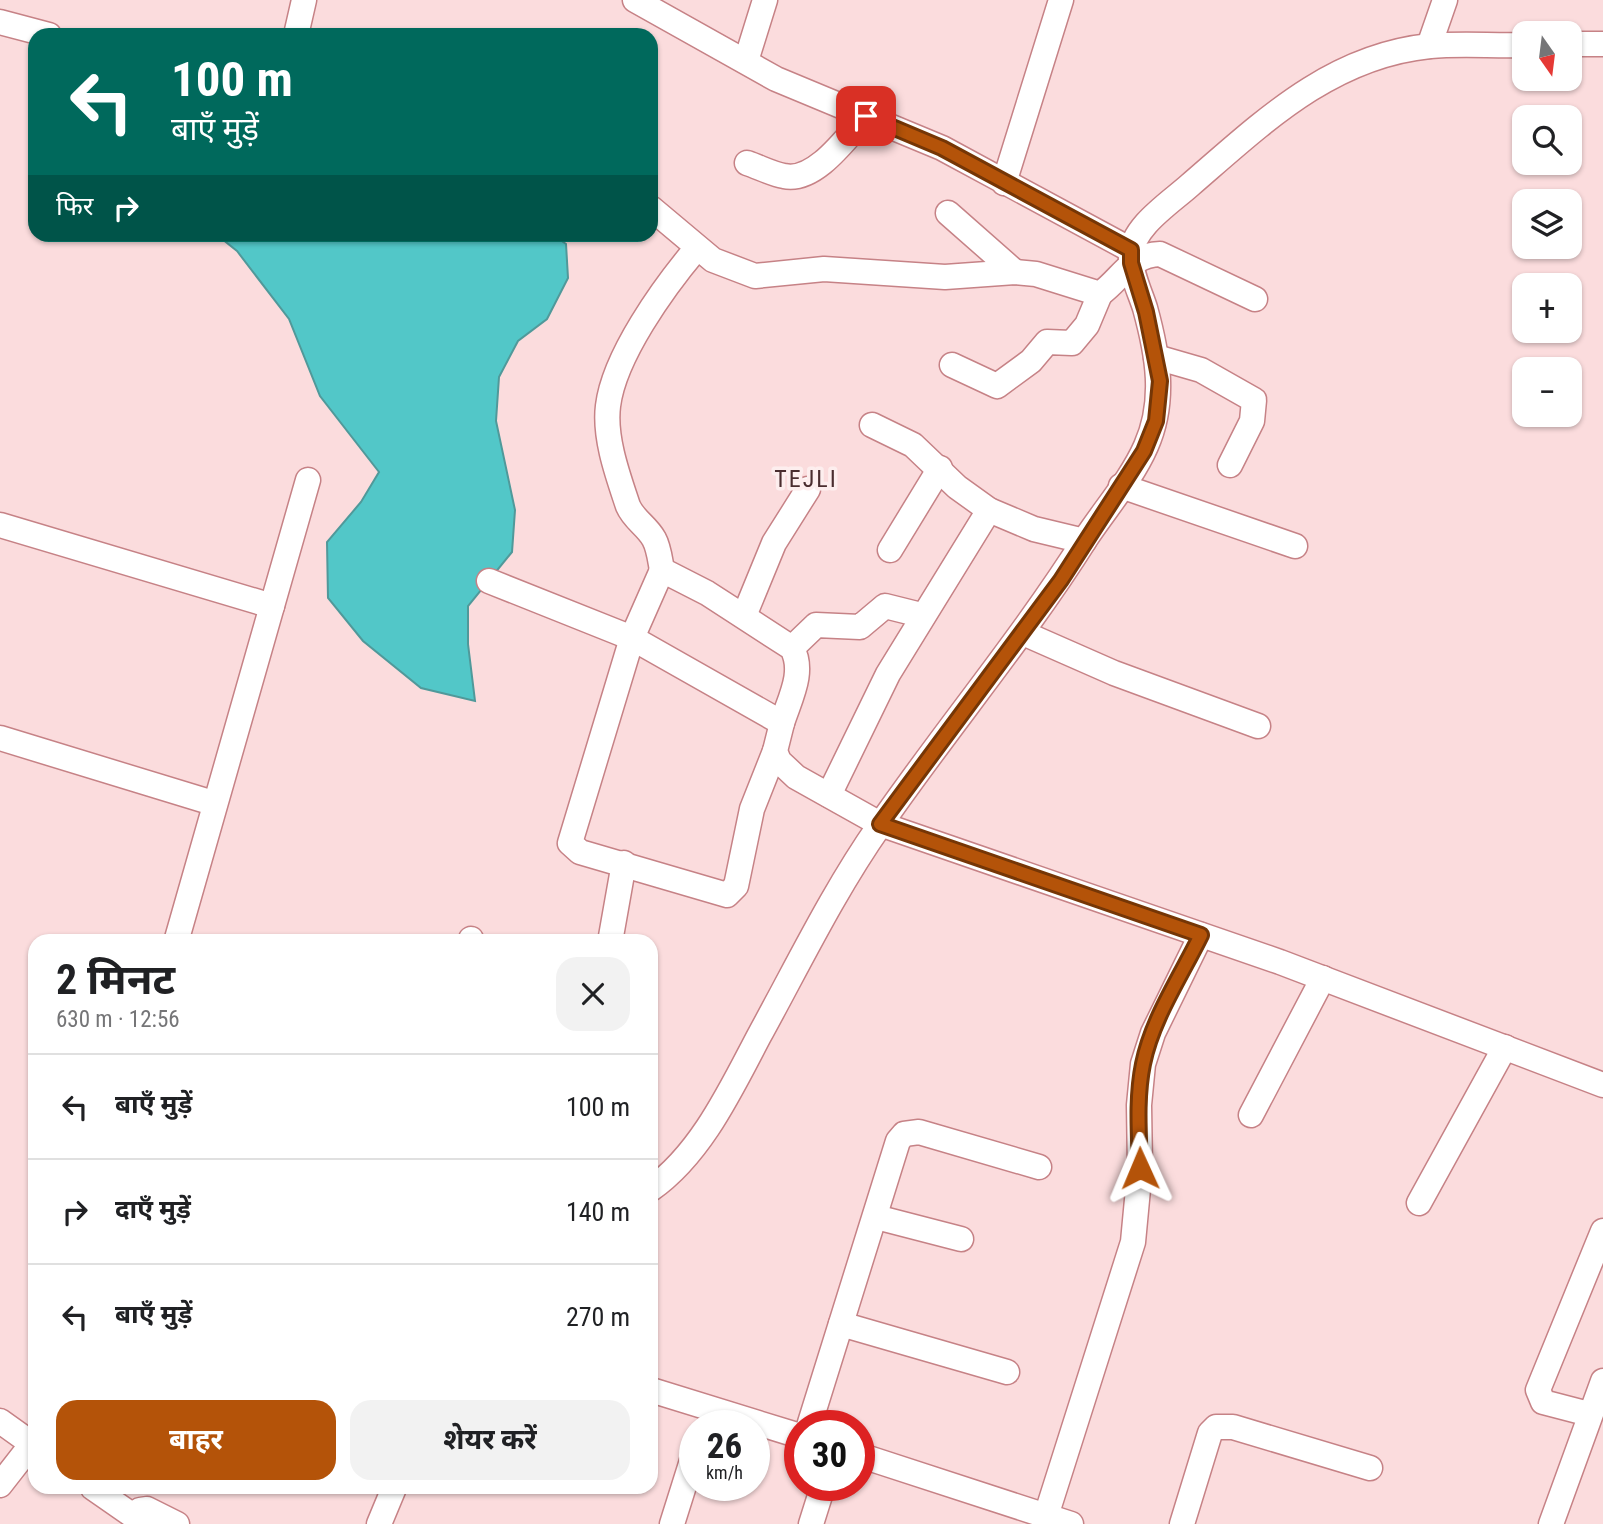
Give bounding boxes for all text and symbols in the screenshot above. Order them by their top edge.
north arrow [1512,21,1582,91]
map controls [1512,21,1582,427]
text: 100 m [171,51,293,108]
icon: left [56,56,147,147]
pin [836,86,896,146]
icon: arrive [847,97,885,135]
button: search [1512,105,1582,175]
text: बाएँ मुड़ें [171,110,259,148]
icon: right [107,189,145,227]
button: layers [1512,189,1582,259]
text: फिर [56,191,93,221]
button: + [1512,273,1582,343]
button: − [1512,357,1582,427]
district label: TEJLI [774,465,838,493]
text: 2 मिनट [56,955,175,1004]
button: close [556,957,630,1031]
text: 630 m · 12:56 [56,1006,180,1033]
icon: left [56,1088,94,1126]
text: बाएँ मुड़ें [115,1089,192,1119]
text: 100 m [566,1092,630,1122]
position arrow [1103,1131,1177,1205]
icon: right [56,1193,94,1231]
text: दाएँ मुड़ें [115,1194,191,1224]
text: 140 m [566,1197,630,1227]
icon: left [56,1298,94,1336]
text: बाएँ मुड़ें [115,1299,192,1329]
text: 270 m [566,1302,630,1332]
button: बाहर [56,1400,336,1480]
button: शेयर करें [350,1400,630,1480]
speed limit sign: 30 [784,1410,875,1501]
text: 26 [707,1426,742,1467]
text: km/h [706,1462,743,1483]

